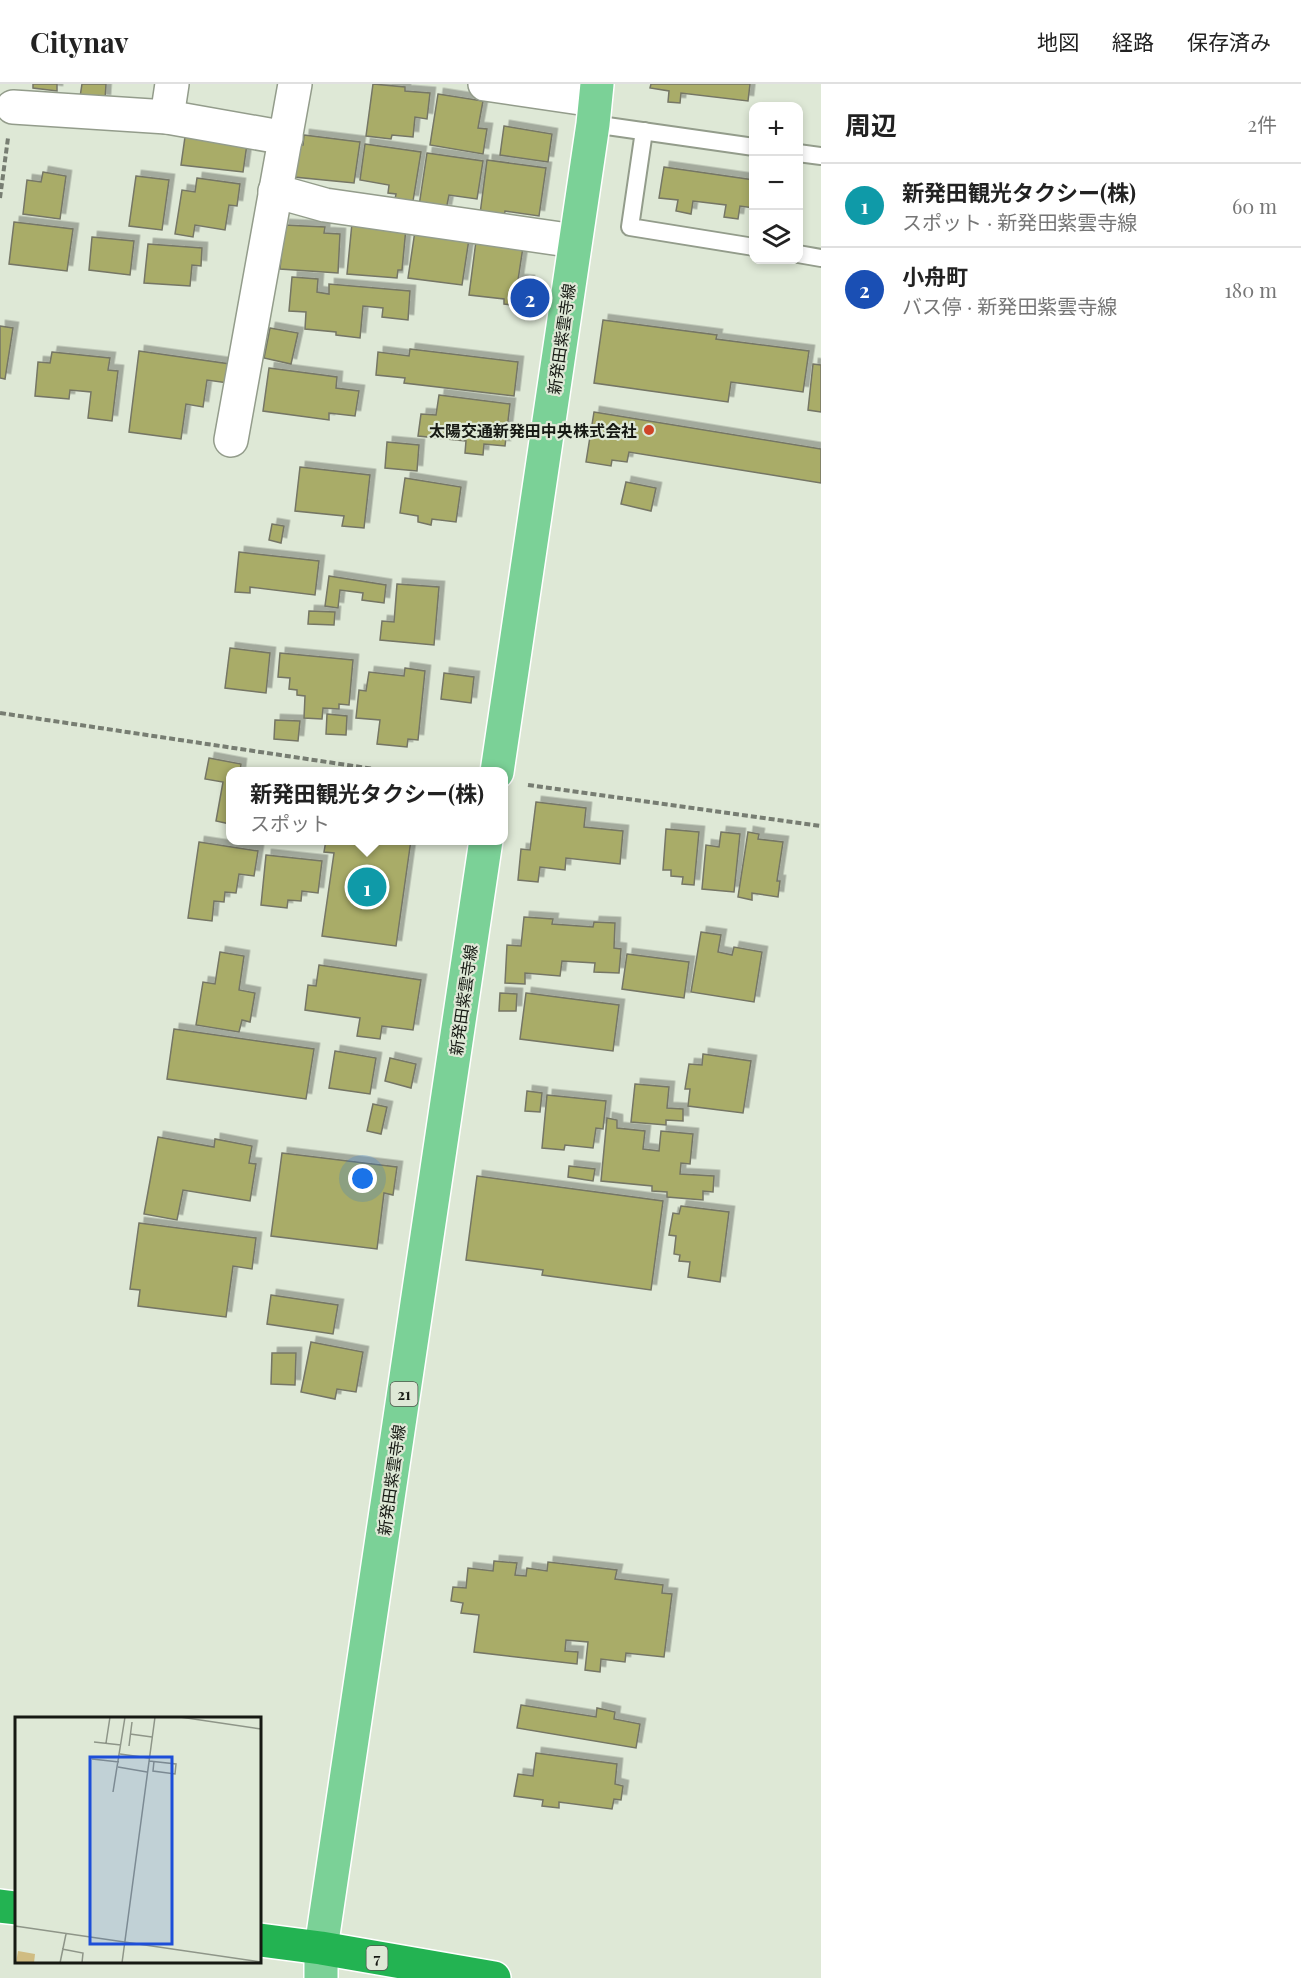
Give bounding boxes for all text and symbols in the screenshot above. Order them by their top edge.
text: Citynav [30,23,129,60]
text: 地図 [1037,27,1079,55]
text: 経路 [1112,27,1154,55]
text: 保存済み [1187,27,1271,55]
map controls [749,102,803,264]
button: + [749,102,803,156]
text: 周辺 [845,107,897,142]
text: 2件 [1247,110,1277,137]
button: − [749,156,803,210]
text: 新発田観光タクシー(株) [902,177,1136,207]
text: 1 [861,192,868,219]
text: 60 m [1232,192,1277,219]
text: スポット · 新発田紫雲寺線 [902,208,1137,235]
button: layers [749,210,803,264]
text: 小舟町 [902,261,968,291]
pin: 2 [510,276,550,320]
text: 2 [859,276,870,303]
text: 180 m [1224,276,1277,303]
street label: 新発田紫雲寺線 [543,282,579,396]
text: バス停 · 新発田紫雲寺線 [902,292,1117,319]
place label: 太陽交通新発田中央株式会社 [429,420,637,441]
marker: 太陽交通新発田中央株式会社 [642,423,656,437]
popup [226,767,508,845]
text: 新発田観光タクシー(株) [250,778,484,808]
text: スポット [250,809,330,836]
pin: 1 [348,864,386,910]
street label: 新発田紫雲寺線 [445,943,481,1057]
your location [348,1164,377,1193]
road number: 21 [390,1382,418,1406]
street label: 新発田紫雲寺線 [373,1423,409,1537]
inset map [15,1717,261,1963]
road number: 7 [366,1946,388,1970]

